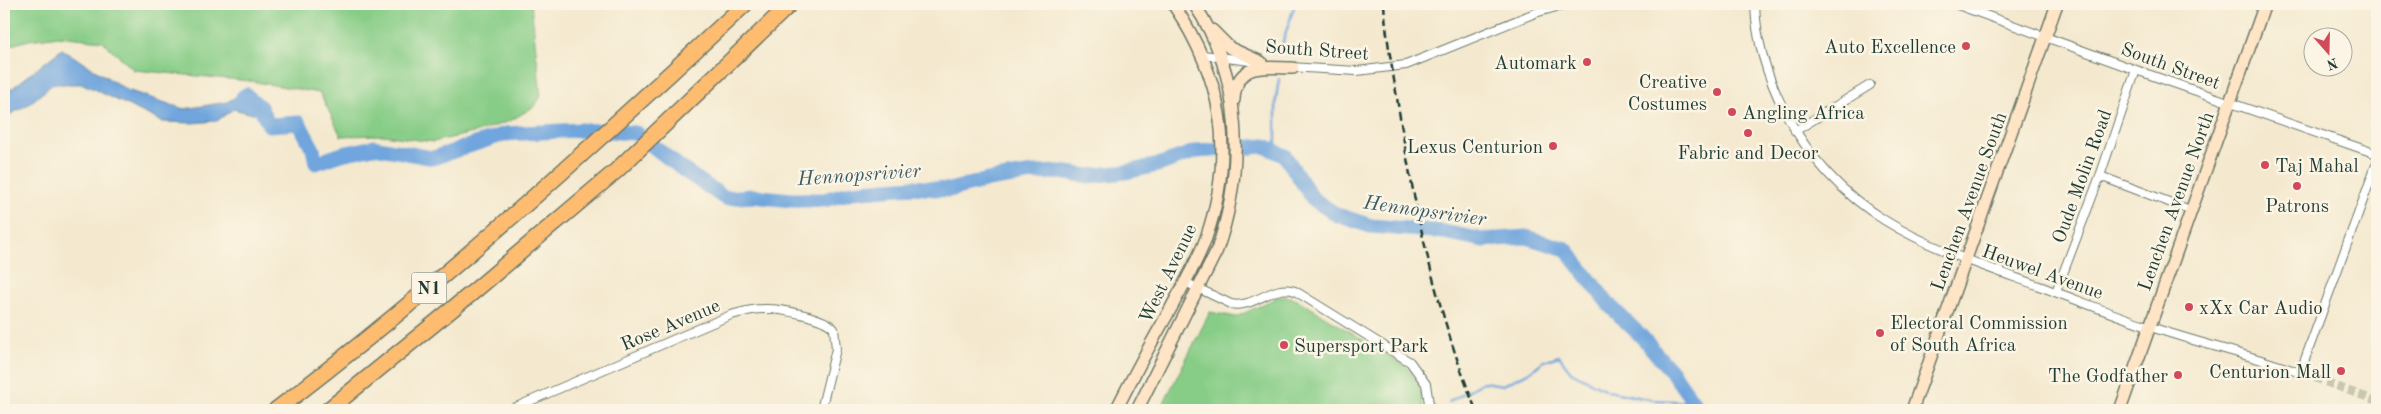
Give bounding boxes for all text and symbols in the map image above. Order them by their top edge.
north arrow [2304,28,2354,78]
street label: South Street [1264,38,1369,65]
place label: Auto Excellence [1824,39,1956,58]
marker: Auto Excellence [1960,40,1972,52]
street label: South Street [2118,41,2222,94]
place label: Automark [1494,55,1577,74]
text: N [2324,55,2340,72]
marker: Automark [1581,56,1593,68]
place label: Creative Costumes [1628,74,1707,115]
marker: Creative Costumes [1711,86,1723,98]
place label: Angling Africa [1742,105,1865,124]
marker: Angling Africa [1726,106,1738,118]
street label: Oude Molin Road [2050,107,2116,246]
street label: Lenchen Avenue South [1929,110,2012,294]
street label: Lenchen Avenue North [2136,110,2219,294]
marker: Fabric and Decor [1742,127,1754,139]
place label: Lexus Centurion [1407,139,1543,158]
marker: Lexus Centurion [1547,140,1559,152]
place label: Fabric and Decor [1677,145,1819,164]
place label: Taj Mahal [2275,158,2359,177]
marker: Taj Mahal [2259,159,2271,171]
water label: Hennopsrivier [796,162,922,190]
marker: Patrons [2291,180,2303,192]
water label: Hennopsrivier [1361,193,1488,231]
place label: Patrons [2265,198,2329,217]
street label: West Avenue [1137,221,1201,327]
street label: Heuwel Avenue [1979,243,2105,304]
road number: N1 [412,272,446,304]
street label: Rose Avenue [619,297,723,356]
place label: xXx Car Audio [2199,300,2323,319]
marker: xXx Car Audio [2183,301,2195,313]
place label: Electoral Commission of South Africa [1890,315,2068,356]
marker: Electoral Commission of South Africa [1874,327,1886,339]
place label: Supersport Park [1294,338,1429,357]
marker: Supersport Park [1278,339,1290,351]
place label: Centurion Mall [2209,364,2331,383]
marker: Centurion Mall [2335,365,2347,377]
place label: The Godfather [2048,368,2168,387]
marker: The Godfather [2172,369,2184,381]

